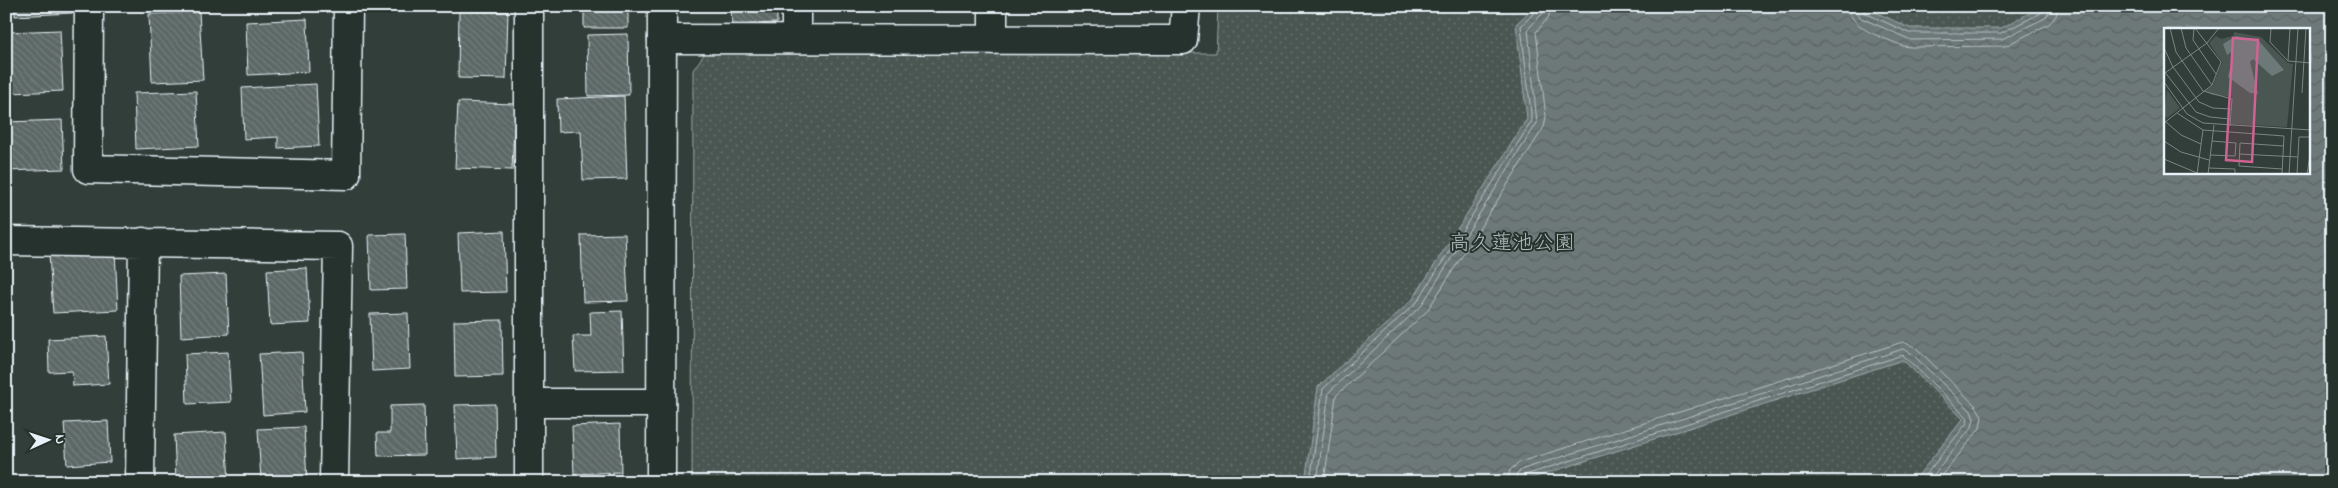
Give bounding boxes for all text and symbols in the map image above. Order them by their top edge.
inset map [2164,28,2310,174]
park label: 高久蓮池公園 [1449,229,1575,259]
north arrow [22,416,72,466]
text: N [49,434,70,445]

